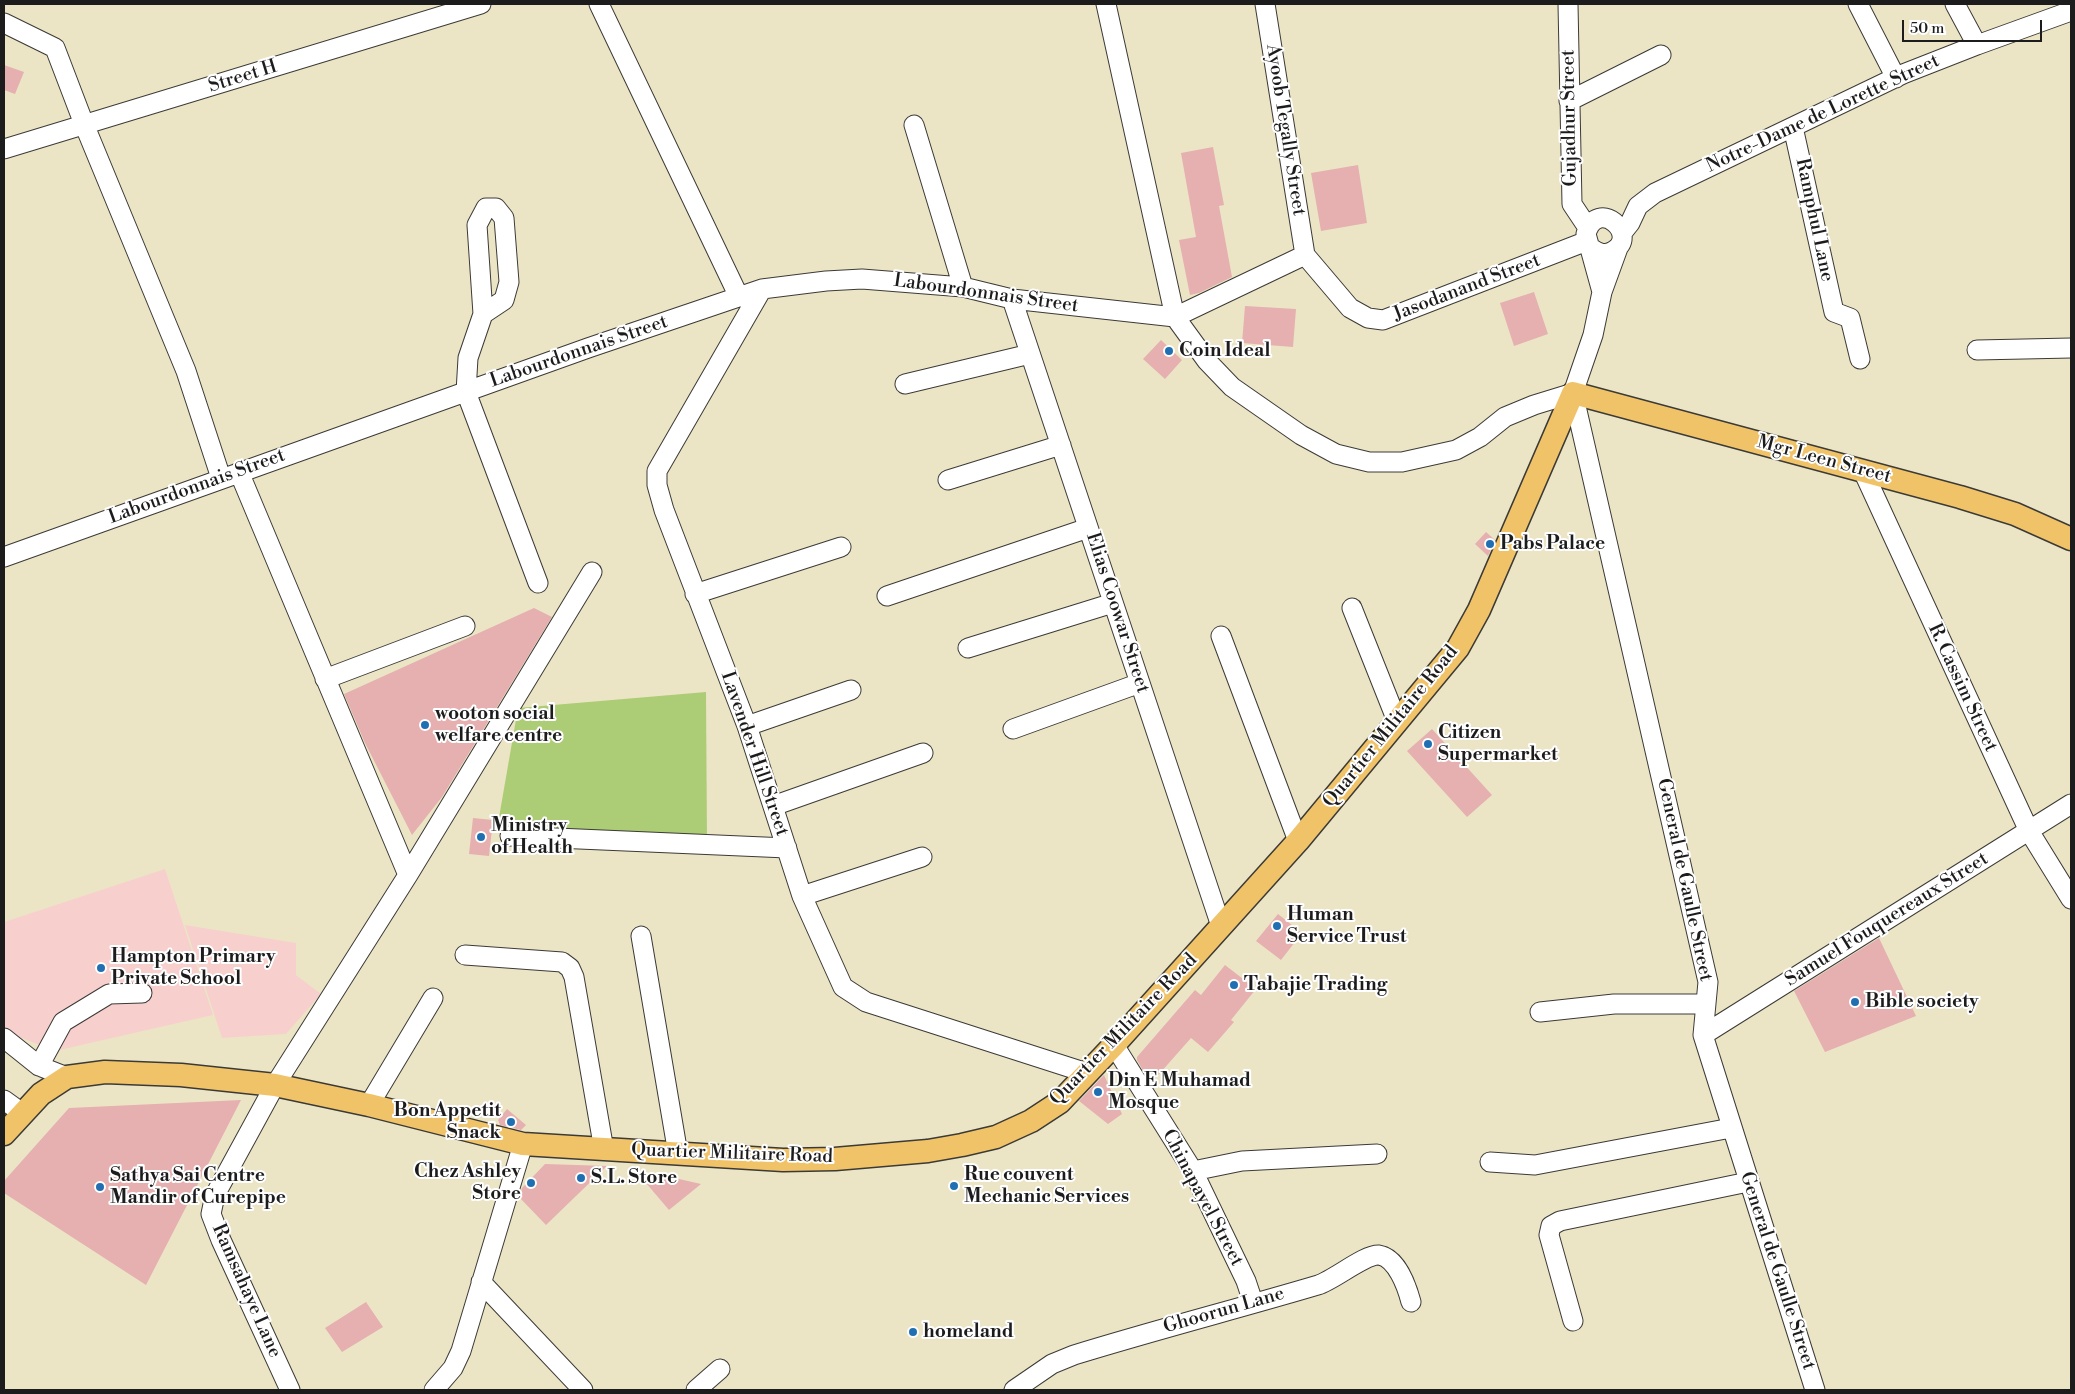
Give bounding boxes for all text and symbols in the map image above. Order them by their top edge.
scale bar [1905,10,2045,42]
text: 50 m [1910,19,1944,38]
street label: Ayoob Tegally Street [1260,42,1310,218]
street label: Gujadhur Street [1557,49,1583,187]
street label: Notre-Dame de Lorette Street [1703,50,1943,178]
street label: Street H [206,56,280,98]
street label: Ramphul Lane [1790,156,1838,284]
street label: Jasodanand Street [1390,249,1544,327]
street label: Labourdonnais Street [892,270,1080,318]
street label: Labourdonnais Street [487,311,671,393]
place label: Coin Ideal [1179,340,1271,362]
marker: Coin Ideal [1163,345,1175,357]
street label: Mgr Leen Street [1754,431,1894,489]
street label: Labourdonnais Street [106,444,288,530]
street label: Elias Coowar Street [1080,530,1154,696]
place label: Pabs Palace [1500,533,1605,555]
marker: Pabs Palace [1484,538,1496,550]
street label: R. Cassim Street [1922,620,2002,756]
street label: Quartier Militaire Road [1319,641,1463,813]
street label: Lavender Hill Street [715,669,793,839]
place label: wooton social welfare centre [435,703,562,747]
marker: wooton social welfare centre [419,719,431,731]
place label: Citizen Supermarket [1438,722,1558,766]
marker: Citizen Supermarket [1422,738,1434,750]
street label: General de Gaulle Street [1651,776,1717,984]
place label: Ministry of Health [491,815,573,859]
marker: Ministry of Health [475,831,487,843]
street label: Samuel Fouquereaux Street [1781,848,1993,992]
place label: Human Service Trust [1287,904,1406,948]
marker: Human Service Trust [1271,920,1283,932]
place label: Hampton Primary Private School [111,946,276,990]
street label: Quartier Militaire Road [1046,949,1202,1111]
marker: Hampton Primary Private School [95,962,107,974]
place label: Tabajie Trading [1244,974,1387,996]
marker: Tabajie Trading [1228,979,1240,991]
place label: Bible society [1865,991,1979,1013]
marker: Bible society [1849,996,1861,1008]
place label: Din E Muhamad Mosque [1108,1070,1251,1114]
marker: Din E Muhamad Mosque [1092,1086,1104,1098]
place label: Bon Appetit Snack [393,1100,501,1144]
marker: Bon Appetit Snack [505,1116,517,1128]
street label: Chinapayel Street [1156,1126,1248,1270]
street label: Quartier Militaire Road [631,1139,833,1169]
place label: Chez Ashley Store [414,1161,521,1205]
place label: Rue couvent Mechanic Services [964,1164,1129,1208]
place label: Sathya Sai Centre Mandir of Curepipe [110,1165,286,1209]
place label: S.L. Store [591,1167,677,1189]
street label: General de Gaulle Street [1734,1169,1820,1373]
marker: S.L. Store [575,1172,587,1184]
marker: Chez Ashley Store [525,1177,537,1189]
marker: Rue couvent Mechanic Services [948,1180,960,1192]
marker: Sathya Sai Centre Mandir of Curepipe [94,1181,106,1193]
street label: Ramsahaye Lane [206,1221,286,1361]
street label: Ghoorun Lane [1161,1283,1287,1339]
place label: homeland [923,1321,1014,1343]
marker: homeland [907,1326,919,1338]

